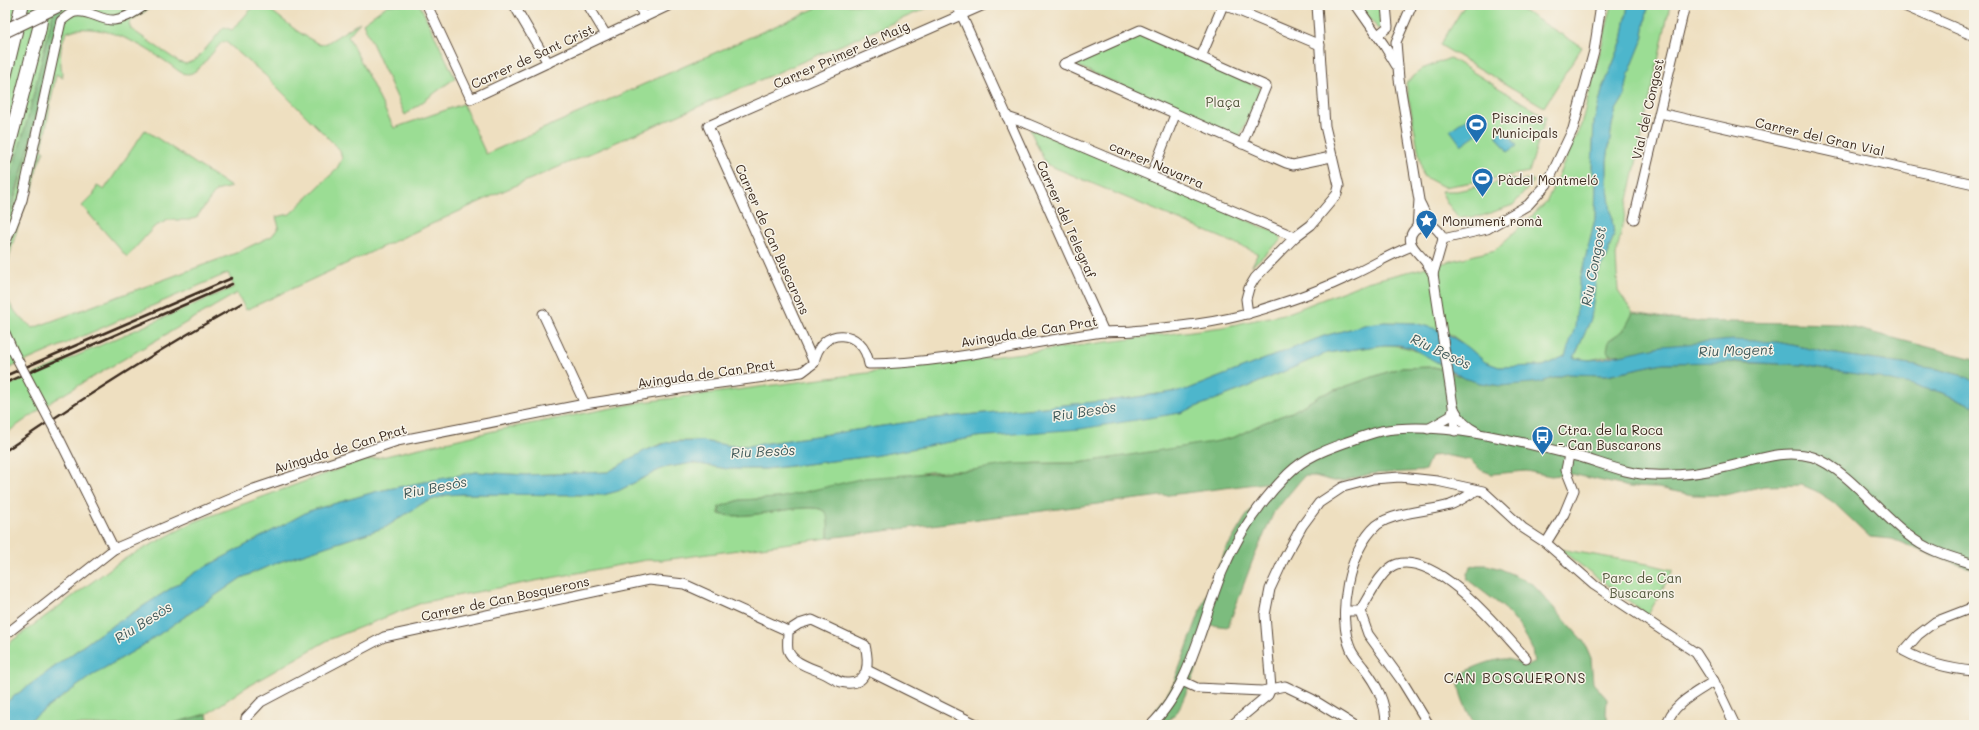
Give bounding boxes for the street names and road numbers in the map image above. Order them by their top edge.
street label: Carrer Primer de Maig [770,16,912,92]
street label: Carrer de Sant Crist [468,20,597,92]
street label: Vial del Congost [1627,57,1667,161]
street label: Carrer del Gran Vial [1754,113,1886,159]
street label: carrer Navarra [1107,136,1207,192]
street label: Carrer del Telegraf [1033,158,1101,281]
street label: Carrer de Can Buscarons [732,161,814,317]
street label: Avinguda de Can Prat [959,312,1099,350]
street label: Avinguda de Can Prat [636,355,776,391]
street label: Avinguda de Can Prat [271,420,409,476]
street label: Carrer de Can Bosquerons [419,572,591,624]

